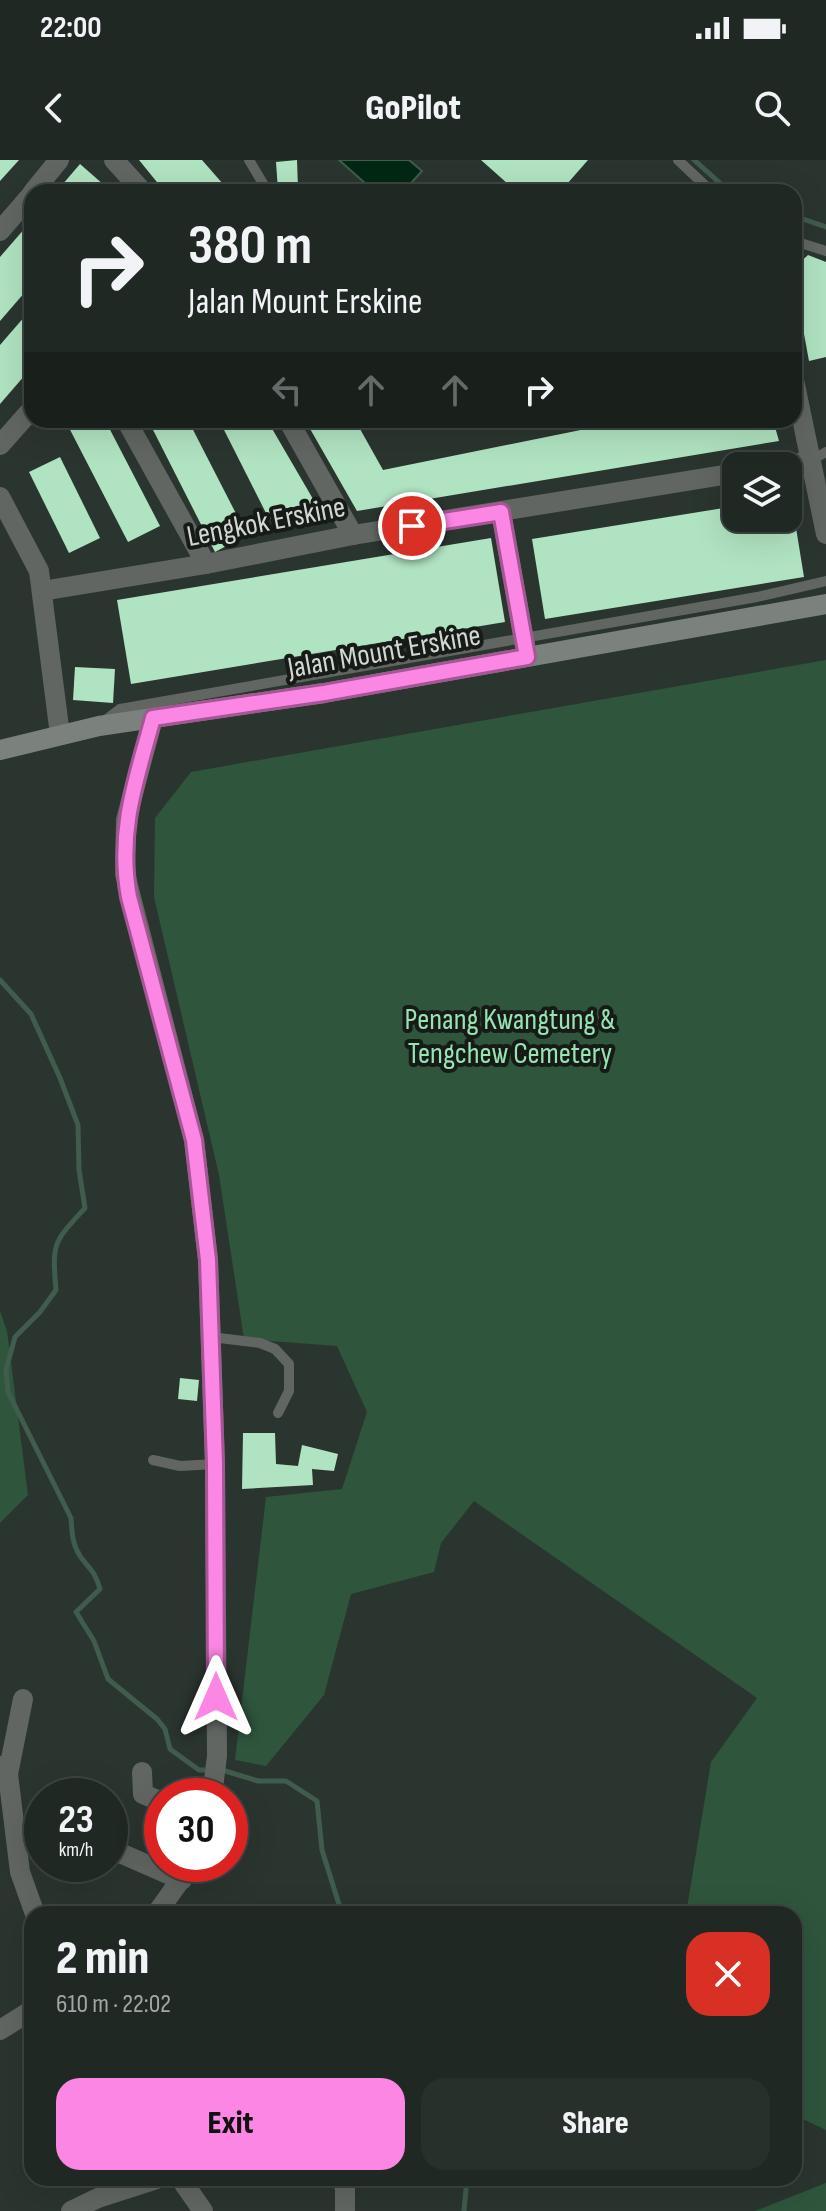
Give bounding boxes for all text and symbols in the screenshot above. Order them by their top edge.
text: 22:00 [40,10,102,46]
icon: back [32,86,76,130]
icon: search [750,86,794,130]
text: GoPilot [365,87,461,130]
text: 380 m [188,213,312,280]
icon: right [56,216,160,320]
text: Jalan Mount Erskine [188,281,423,324]
icon: left [265,368,309,412]
icon: ahead [349,368,393,412]
icon: ahead [433,368,477,412]
icon: right [517,368,561,412]
map controls [722,452,802,532]
button: layers [722,452,802,532]
street label: Lengkok Erskine [184,489,348,555]
pin [378,492,446,560]
icon: arrive [390,504,434,548]
street label: Jalan Mount Erskine [284,617,484,687]
park label: Penang Kwangtung & Tengchew Cemetery [405,1002,615,1072]
position arrow [174,1655,258,1739]
speed limit sign: 30 [144,1778,248,1882]
text: 23 [58,1796,94,1844]
text: km/h [59,1838,93,1862]
text: 2 min [56,1930,149,1987]
button: close [686,1932,770,2016]
text: 610 m · 22:02 [56,1989,171,2020]
button: Exit [56,2078,405,2170]
button: Share [421,2078,770,2170]

